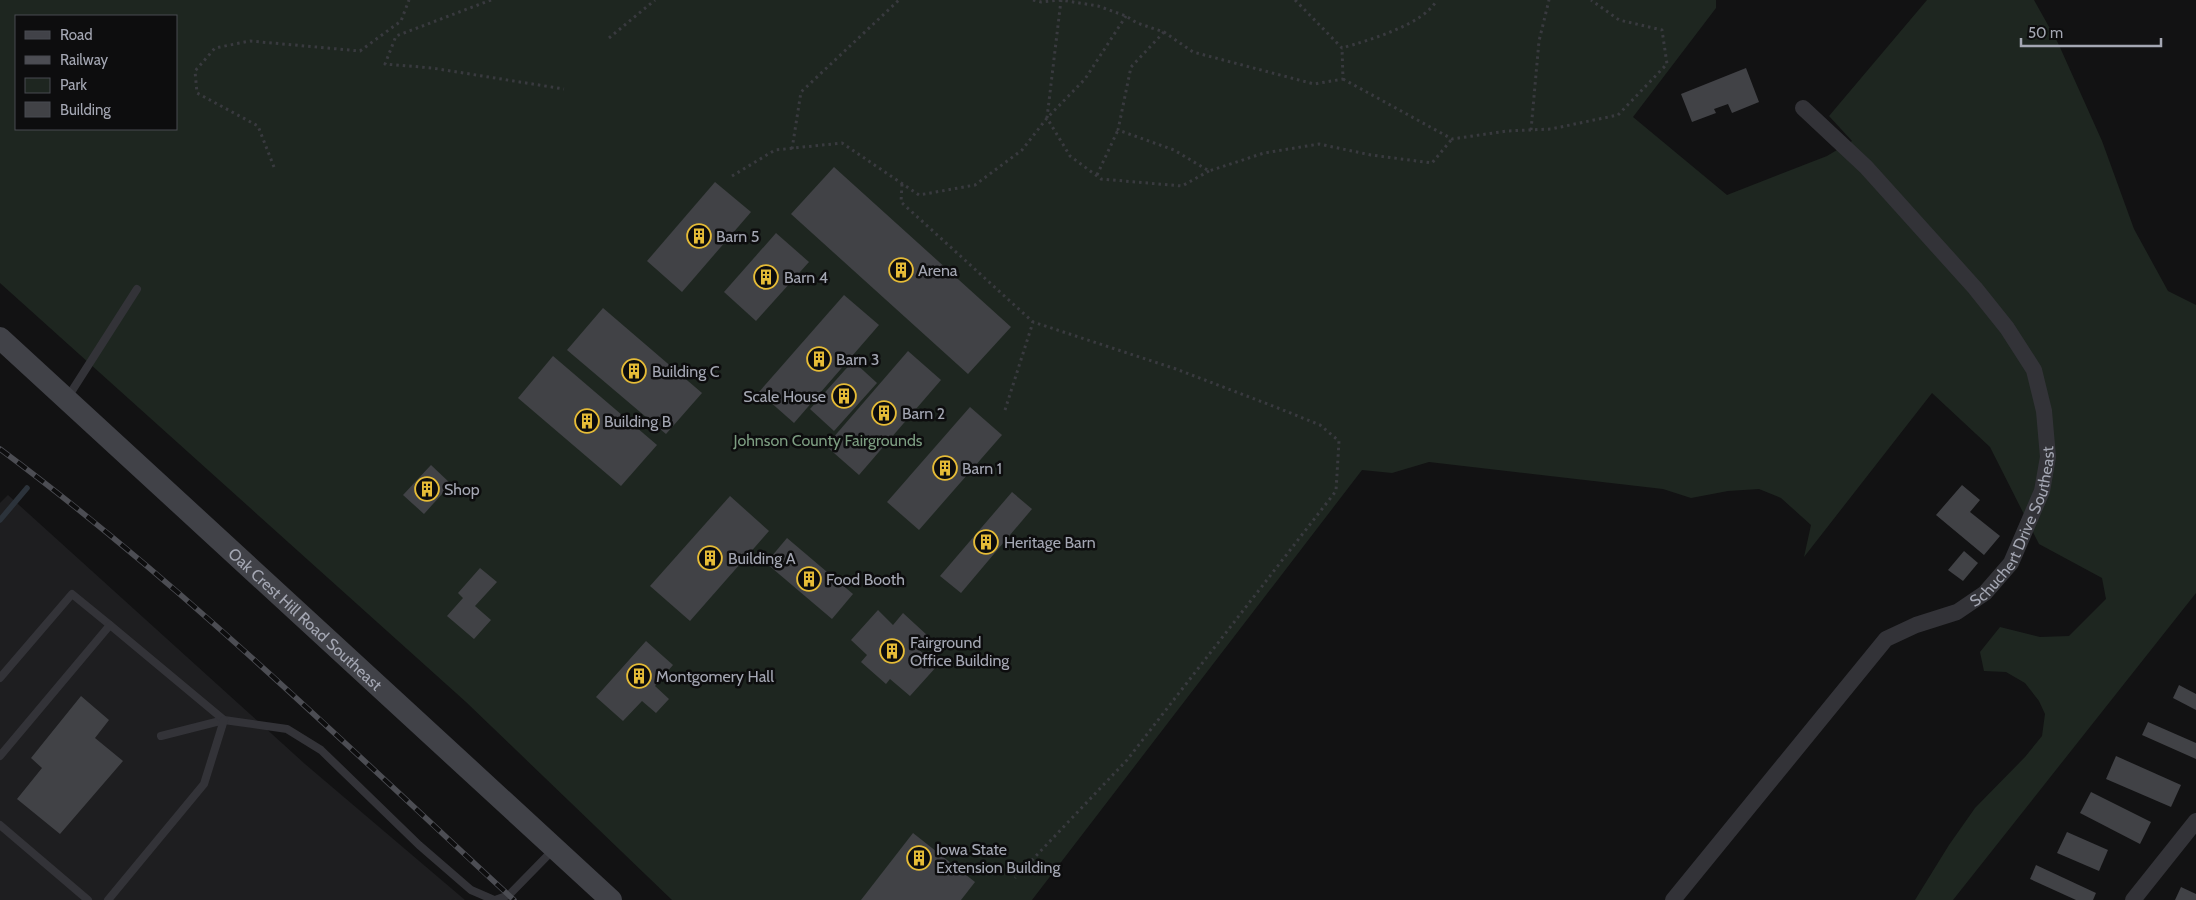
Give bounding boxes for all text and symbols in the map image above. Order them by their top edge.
legend [15,15,178,130]
scale bar [2021,15,2161,47]
text: 50 m [2028,24,2063,42]
text: Road [60,26,93,44]
text: Railway [60,51,109,69]
text: Park [60,76,87,94]
text: Building [60,101,111,119]
building icon: Barn 5 [686,223,712,249]
place label: Barn 5 [716,227,760,246]
building icon: Arena [888,257,914,283]
place label: Arena [918,261,958,280]
building icon: Barn 4 [753,264,779,290]
place label: Barn 4 [784,268,828,287]
building icon: Barn 3 [806,346,832,372]
place label: Barn 3 [836,350,880,369]
building icon: Building C [621,358,647,384]
place label: Building C [652,362,720,381]
building icon: Scale House [831,383,857,409]
place label: Scale House [743,387,826,406]
building icon: Barn 2 [871,400,897,426]
place label: Barn 2 [902,404,945,423]
building icon: Building B [574,408,600,434]
place label: Building B [604,412,672,431]
park label: Johnson County Fairgrounds [733,431,923,450]
street label: Schuchert Drive Southeast [1966,445,2058,610]
building icon: Barn 1 [932,455,958,481]
place label: Barn 1 [962,459,1002,478]
building icon: Shop [414,476,440,502]
place label: Shop [444,480,480,499]
building icon: Heritage Barn [973,529,999,555]
place label: Heritage Barn [1004,533,1096,552]
street label: Oak Crest Hill Road Southeast [225,544,387,695]
building icon: Building A [697,545,723,571]
place label: Building A [728,549,796,568]
building icon: Food Booth [796,566,822,592]
place label: Food Booth [826,570,905,589]
place label: Fairground Office Building [910,633,1010,670]
building icon: Fairground Office Building [879,638,905,664]
building icon: Montgomery Hall [626,663,652,689]
place label: Montgomery Hall [656,667,774,686]
place label: Iowa State Extension Building [936,840,1061,877]
building icon: Iowa State Extension Building [906,845,932,871]

